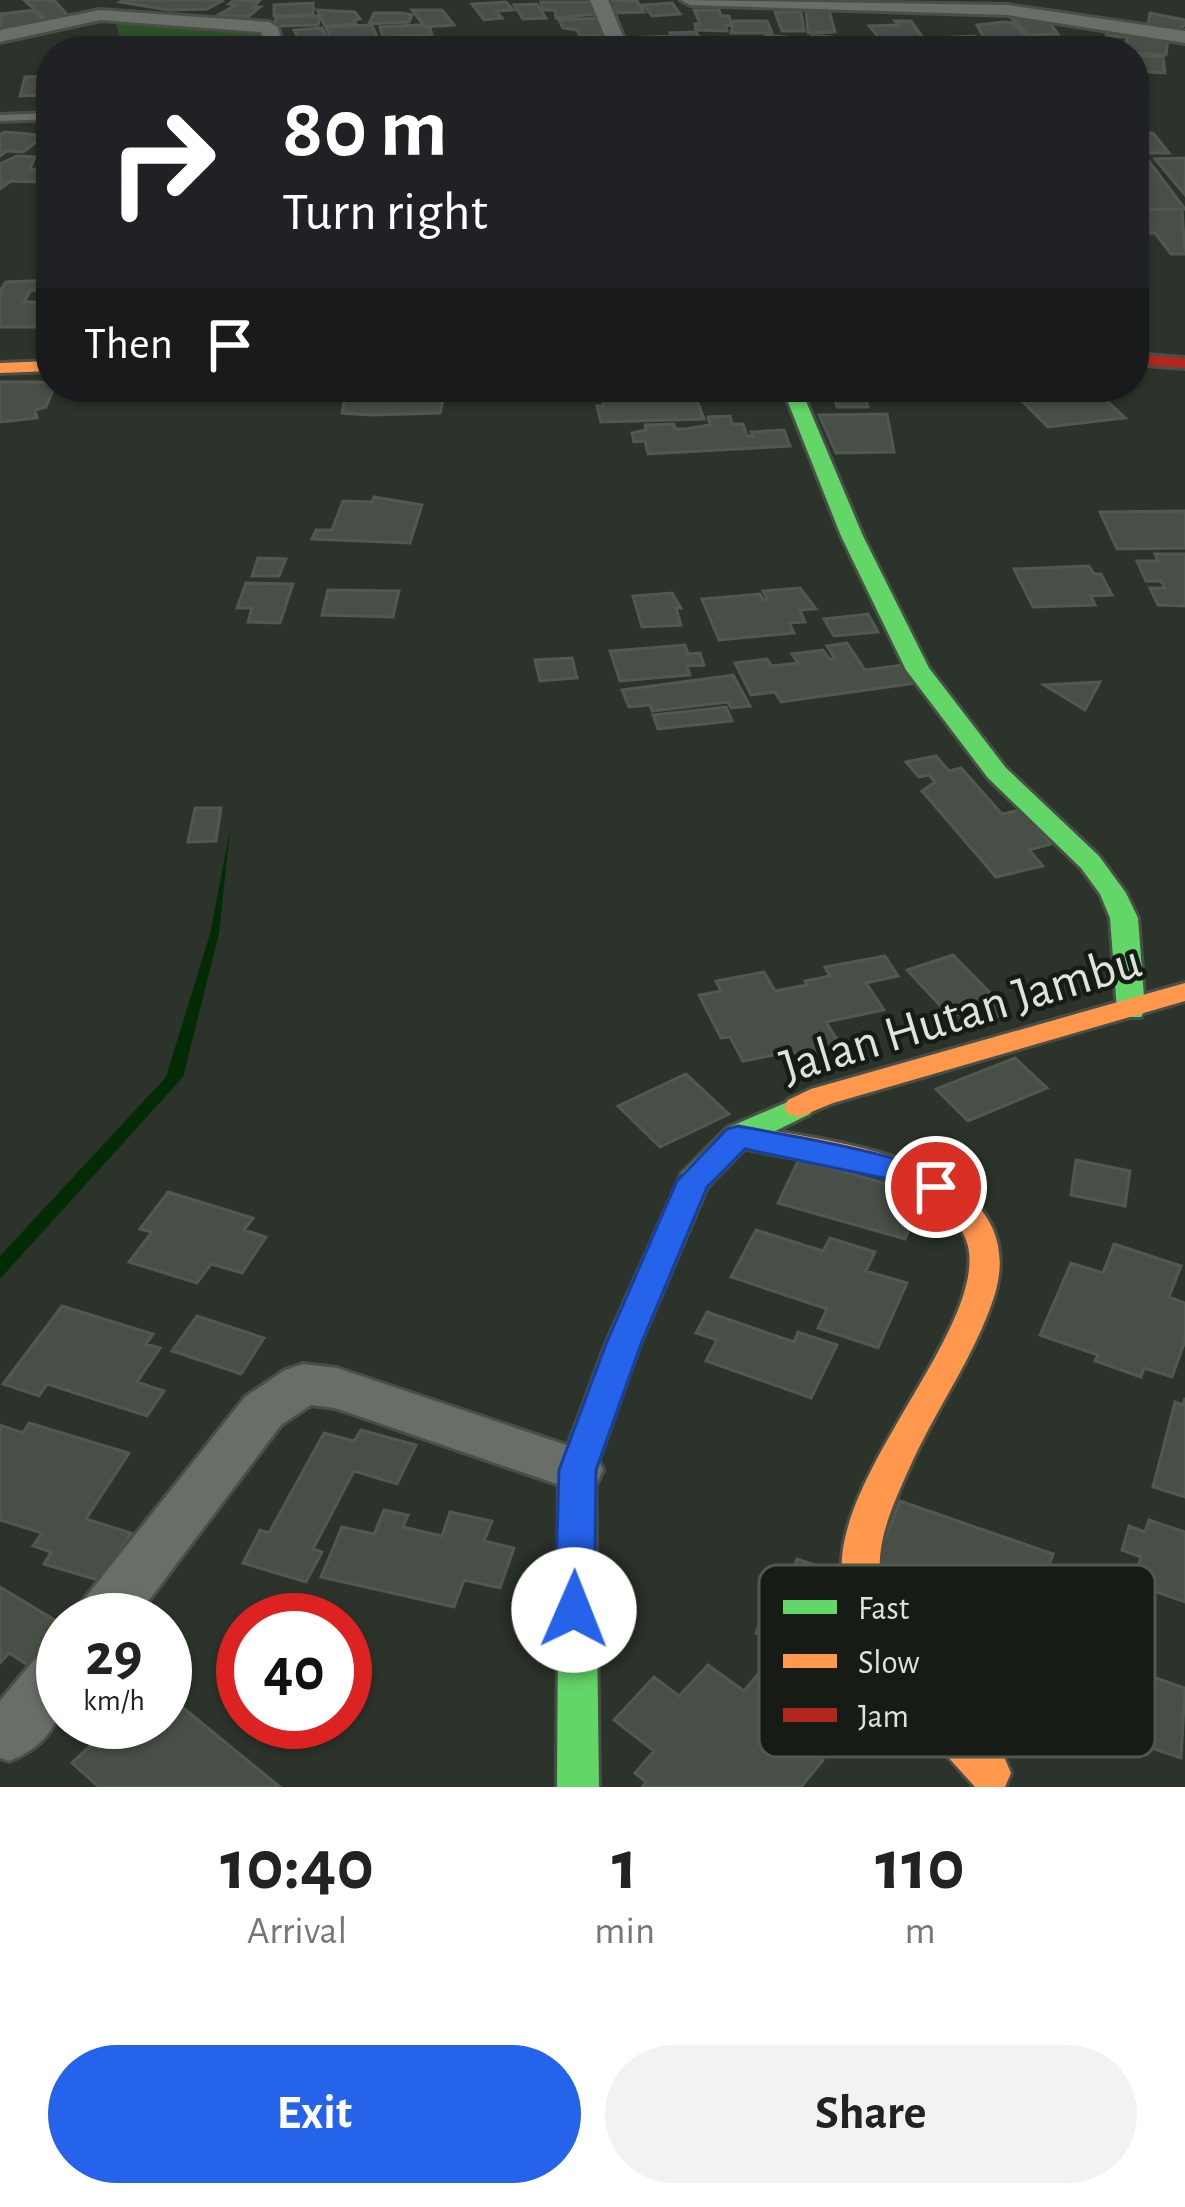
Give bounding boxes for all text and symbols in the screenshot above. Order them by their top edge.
icon: right [84,84,240,240]
text: 80 m [282,88,448,172]
text: Turn right [282,186,488,240]
icon: arrive [197,312,263,378]
text: Then [84,322,173,367]
street label: Jalan Hutan Jambu [774,935,1147,1093]
pin [885,1136,987,1238]
icon: arrive [903,1154,969,1220]
position arrow [511,1547,637,1673]
legend [759,1565,1155,1757]
speed limit sign: 40 [216,1593,372,1749]
text: Fast [858,1593,910,1626]
text: 29 [85,1626,143,1686]
text: Slow [858,1647,919,1680]
text: km/h [83,1686,145,1716]
text: Jam [858,1701,909,1734]
text: 10:40 [220,1830,374,1902]
text: 1 [612,1830,638,1902]
text: 110 [875,1830,965,1902]
text: Arrival [247,1912,347,1951]
text: min [594,1912,655,1951]
text: m [904,1912,936,1951]
button: Exit [48,2045,581,2183]
button: Share [605,2045,1137,2183]

